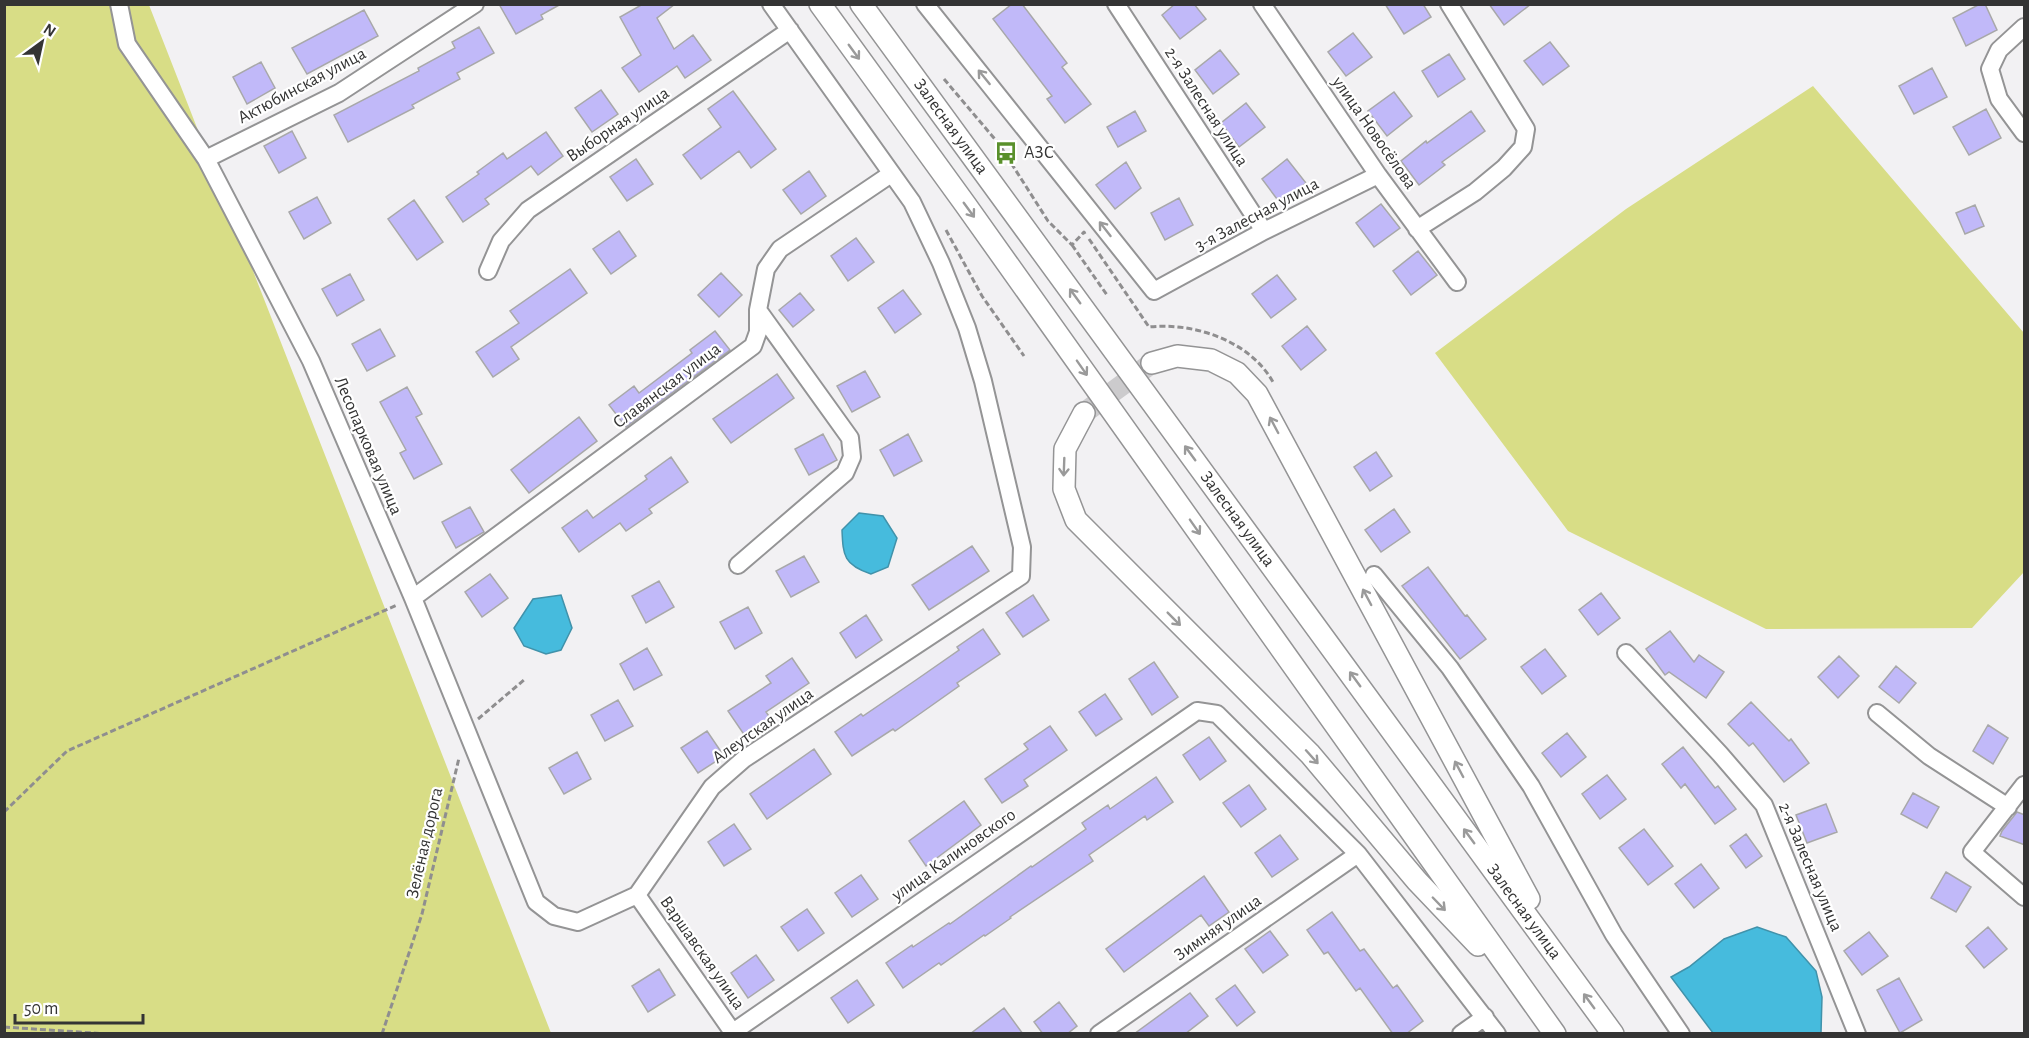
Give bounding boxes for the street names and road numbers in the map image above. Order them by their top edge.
street label: Актюбинская улица [234,44,369,127]
street label: 2-я Залесная улица [1161,44,1251,170]
street label: улица Новосёлова [1328,73,1419,193]
street label: Залесная улица [910,76,991,178]
street label: Выборная улица [563,83,673,166]
street label: 3-я Залесная улица [1192,175,1322,255]
street label: Славянская улица [610,340,724,432]
street label: Лесопарковая улица [331,374,405,518]
street label: Залесная улица [1197,468,1278,570]
street label: Алеутская улица [709,685,817,767]
street label: Зелёная дорога [404,786,446,900]
street label: 2-я Залесная улица [1775,800,1845,934]
street label: улица Калиновского [888,806,1019,905]
street label: Залесная улица [1483,861,1564,963]
street label: Зимняя улица [1171,892,1265,964]
street label: Варшавская улица [656,893,748,1013]

